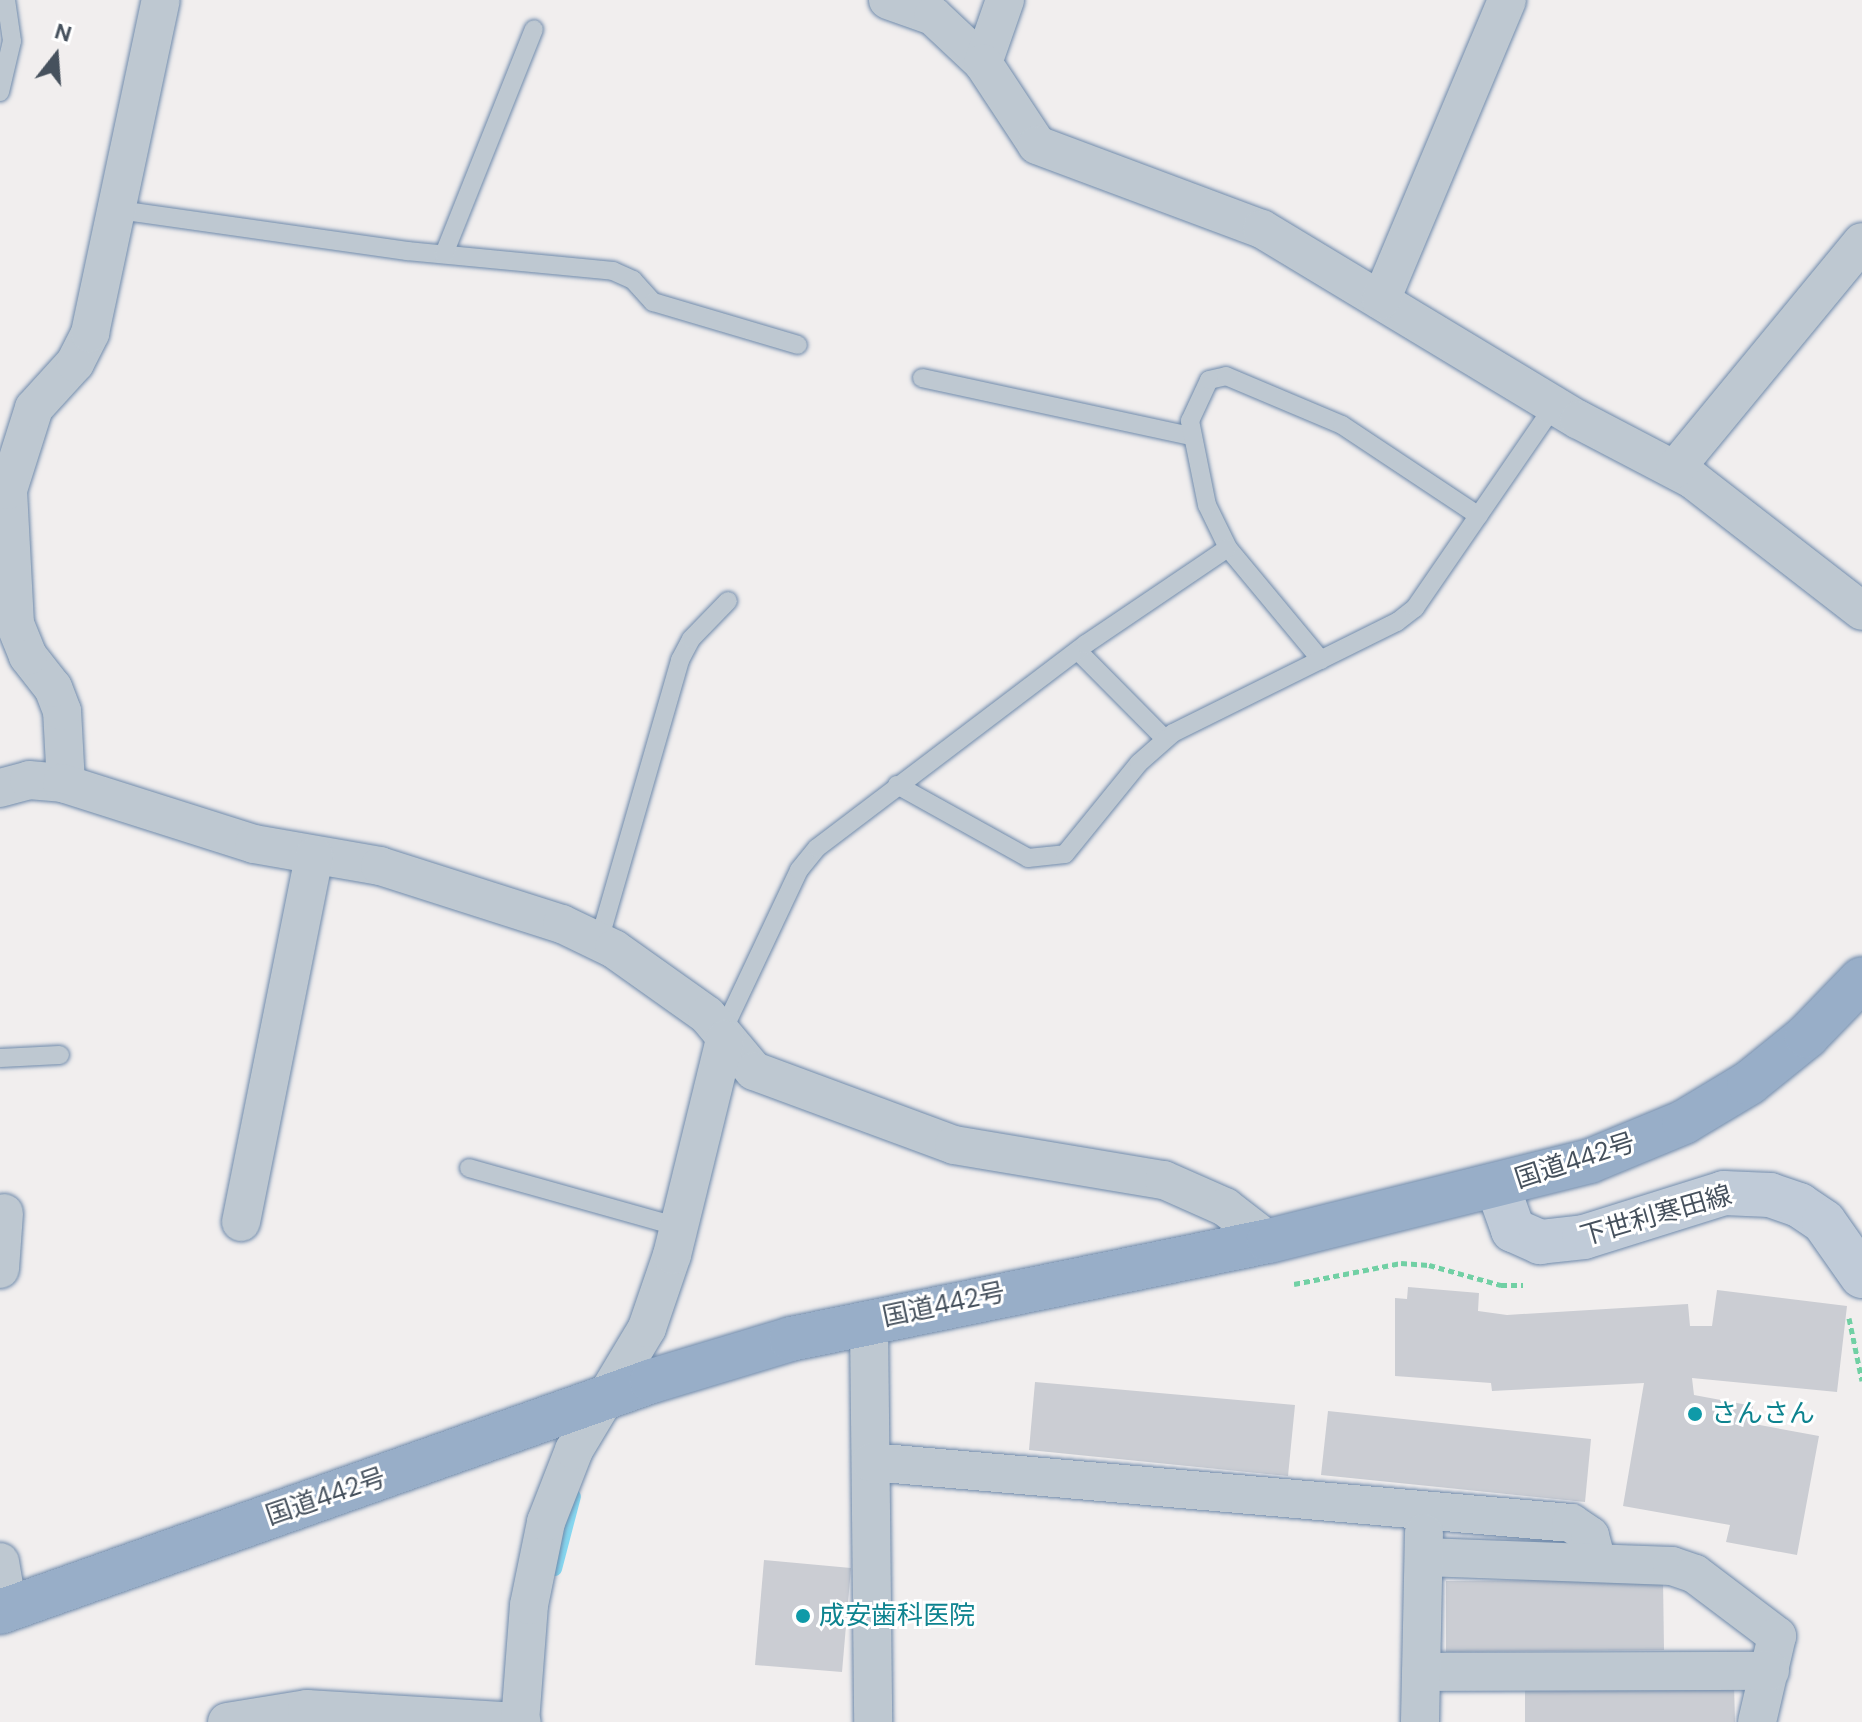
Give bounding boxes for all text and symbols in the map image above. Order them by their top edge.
north arrow [16,16,96,96]
text: N [51,16,75,49]
street label: 国道442号 [1511,1127,1639,1195]
street label: 下世利寒田線 [1577,1180,1735,1252]
street label: 国道442号 [880,1277,1008,1333]
place label: さんさん [1711,1398,1815,1430]
marker: さんさん [1686,1405,1704,1423]
street label: 国道442号 [262,1462,390,1532]
place label: 成安歯科医院 [819,1600,975,1632]
marker: 成安歯科医院 [794,1607,812,1625]

